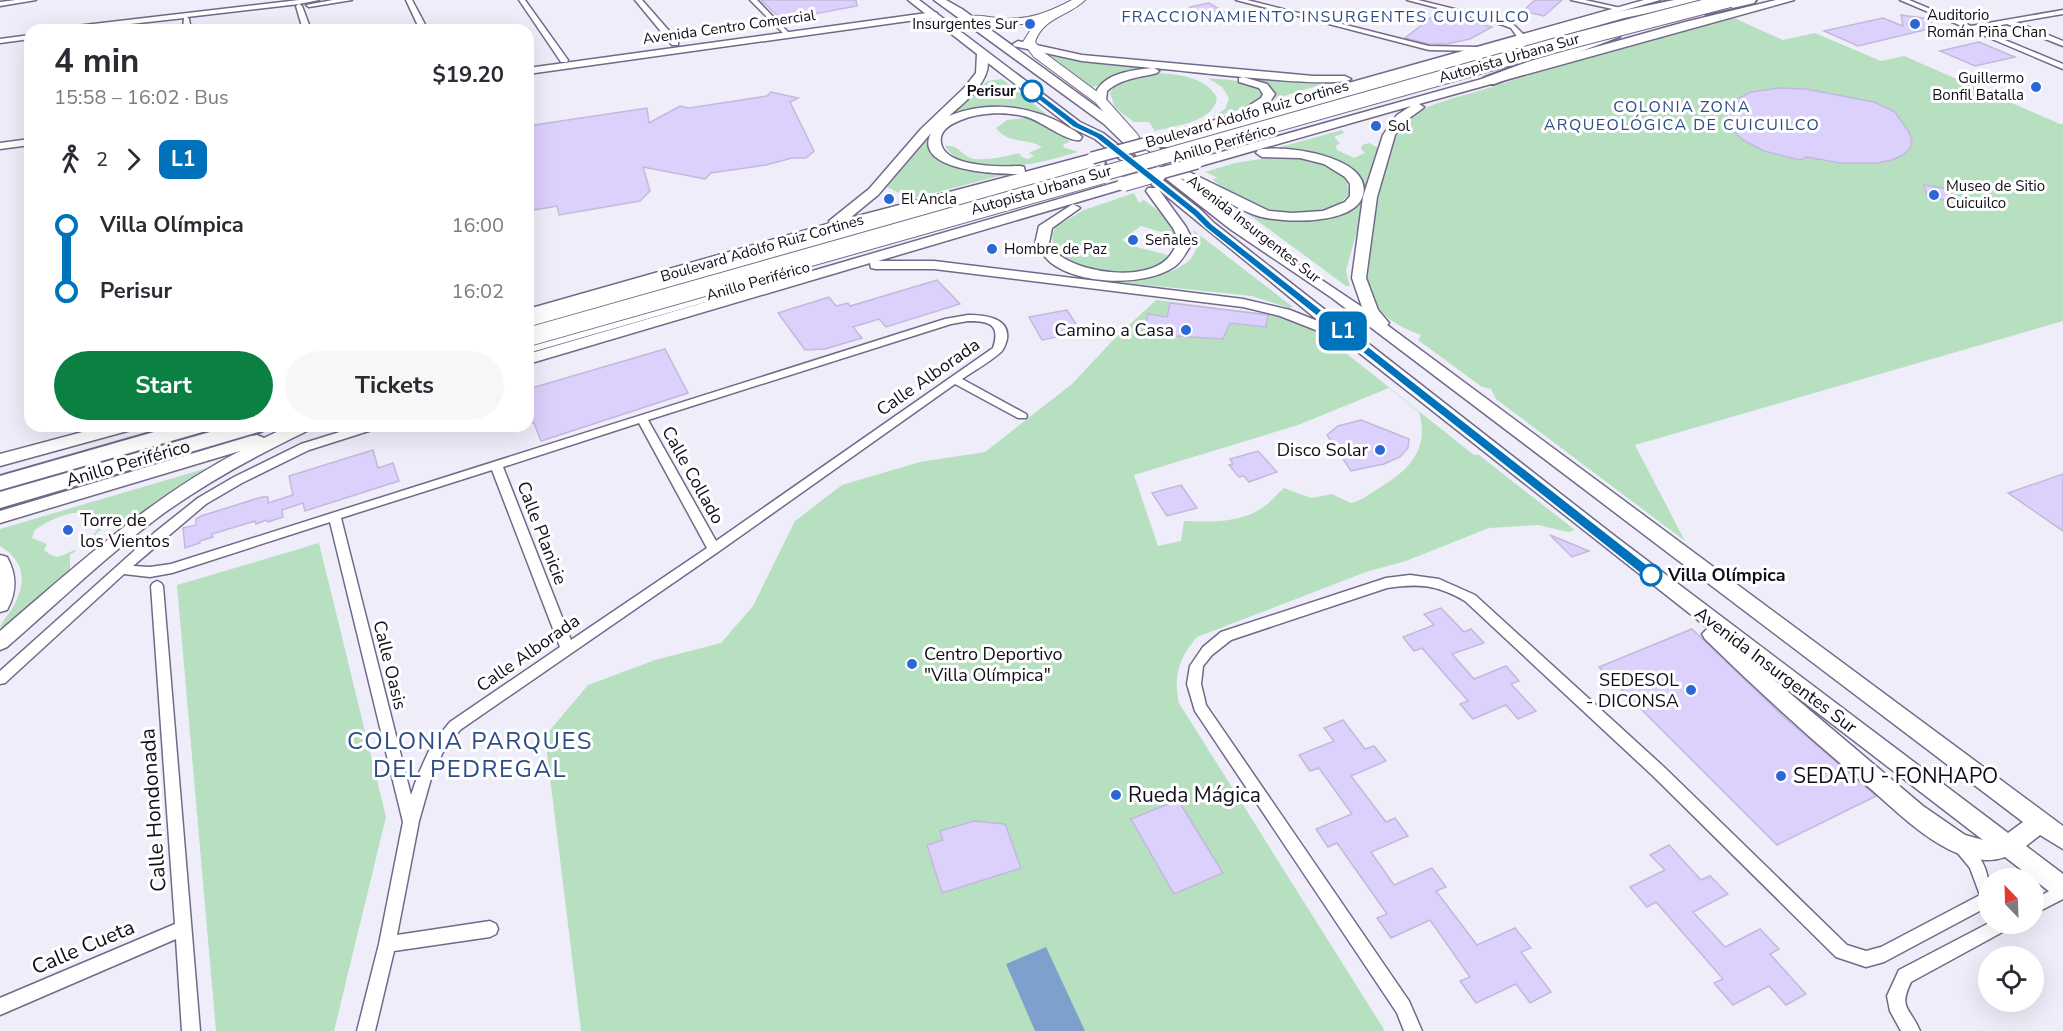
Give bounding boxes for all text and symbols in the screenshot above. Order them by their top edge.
street label: Avenida Centro Comercial [641,5,817,49]
place label: Auditorio Román Piña Chan [1927,5,2047,42]
district label: FRACCIONAMIENTO INSURGENTES CUICUILCO [1122,6,1531,28]
place label: Insurgentes Sur [912,14,1019,34]
marker: Insurgentes Sur [1023,17,1037,31]
marker: Auditorio Román Piña Chan [1908,17,1922,31]
street label: Autopista Urbana Sur [1436,28,1582,88]
text: 4 min [54,39,139,84]
text: $19.20 [433,60,504,90]
place label: Guillermo Bonfil Batalla [1932,68,2024,105]
street label: Boulevard Adolfo Ruiz Cortines [1143,75,1351,153]
marker: Perisur [1021,80,1043,102]
marker: Guillermo Bonfil Batalla [2029,80,2043,94]
place label: Perisur [967,81,1016,101]
text: 15:58 – 16:02 · Bus [54,84,229,111]
district label: COLONIA ZONA ARQUEOLÓGICA DE CUICUILCO [1544,96,1820,136]
place label: Sol [1388,116,1411,136]
street label: Anillo Periférico [1170,119,1278,167]
marker: Sol [1369,119,1383,133]
icon: walk [54,143,87,176]
icon: forward [117,143,150,176]
text: L1 [171,145,195,173]
text: 2 [96,146,108,173]
street label: Autopista Urbana Sur [968,160,1114,220]
street label: Avenida Insurgentes Sur [1183,170,1325,288]
place label: Museo de Sitio Cuicuilco [1946,176,2045,213]
marker: Museo de Sitio Cuicuilco [1927,188,1941,202]
place label: El Ancla [901,189,957,209]
marker: El Ancla [882,192,896,206]
street label: Boulevard Adolfo Ruiz Cortines [658,209,866,287]
text: Villa Olímpica [100,210,244,240]
text: 16:00 [451,212,504,239]
place label: Señales [1145,230,1198,250]
marker: Señales [1126,233,1140,247]
place label: Hombre de Paz [1004,239,1107,259]
marker: Hombre de Paz [985,242,999,256]
street label: Anillo Periférico [704,257,812,305]
text: Perisur [100,276,172,306]
text: 16:02 [451,278,504,305]
line badge: L1 [1316,312,1370,350]
text: L1 [1331,317,1355,345]
place label: Camino a Casa [1054,318,1174,342]
marker: Camino a Casa [1179,323,1193,337]
street label: Calle Alborada [872,332,984,422]
button: Start [54,351,273,420]
button: Tickets [285,351,504,420]
street label: Calle Collado [656,422,730,528]
street label: Anillo Periférico [63,434,193,492]
place label: Disco Solar [1277,438,1369,462]
marker: Disco Solar [1373,443,1387,457]
street label: Calle Planicie [511,478,573,588]
place label: Torre de los Vientos [80,508,170,553]
marker: Torre de los Vientos [61,523,75,537]
place label: Villa Olímpica [1667,563,1786,587]
marker: Villa Olímpica [1640,564,1662,586]
street label: Avenida Insurgentes Sur [1690,601,1862,739]
street label: Calle Alborada [472,608,584,698]
street label: Calle Oasis [367,618,413,712]
place label: Centro Deportivo "Villa Olímpica" [924,642,1063,687]
marker: Centro Deportivo "Villa Olímpica" [905,657,919,671]
place label: SEDESOL - DICONSA [1586,668,1679,713]
marker: SEDESOL - DICONSA [1684,683,1698,697]
district label: COLONIA PARQUES DEL PEDREGAL [347,725,593,785]
street label: Calle Hondonada [133,727,173,893]
place label: SEDATU - FONHAPO [1793,762,1998,790]
marker: SEDATU - FONHAPO [1774,769,1788,783]
place label: Rueda Mágica [1128,781,1261,809]
marker: Rueda Mágica [1109,788,1123,802]
north arrow [1978,868,2044,934]
map controls [1978,868,2044,1012]
street label: Calle Cueta [27,913,139,981]
button: locate [1978,946,2044,1012]

